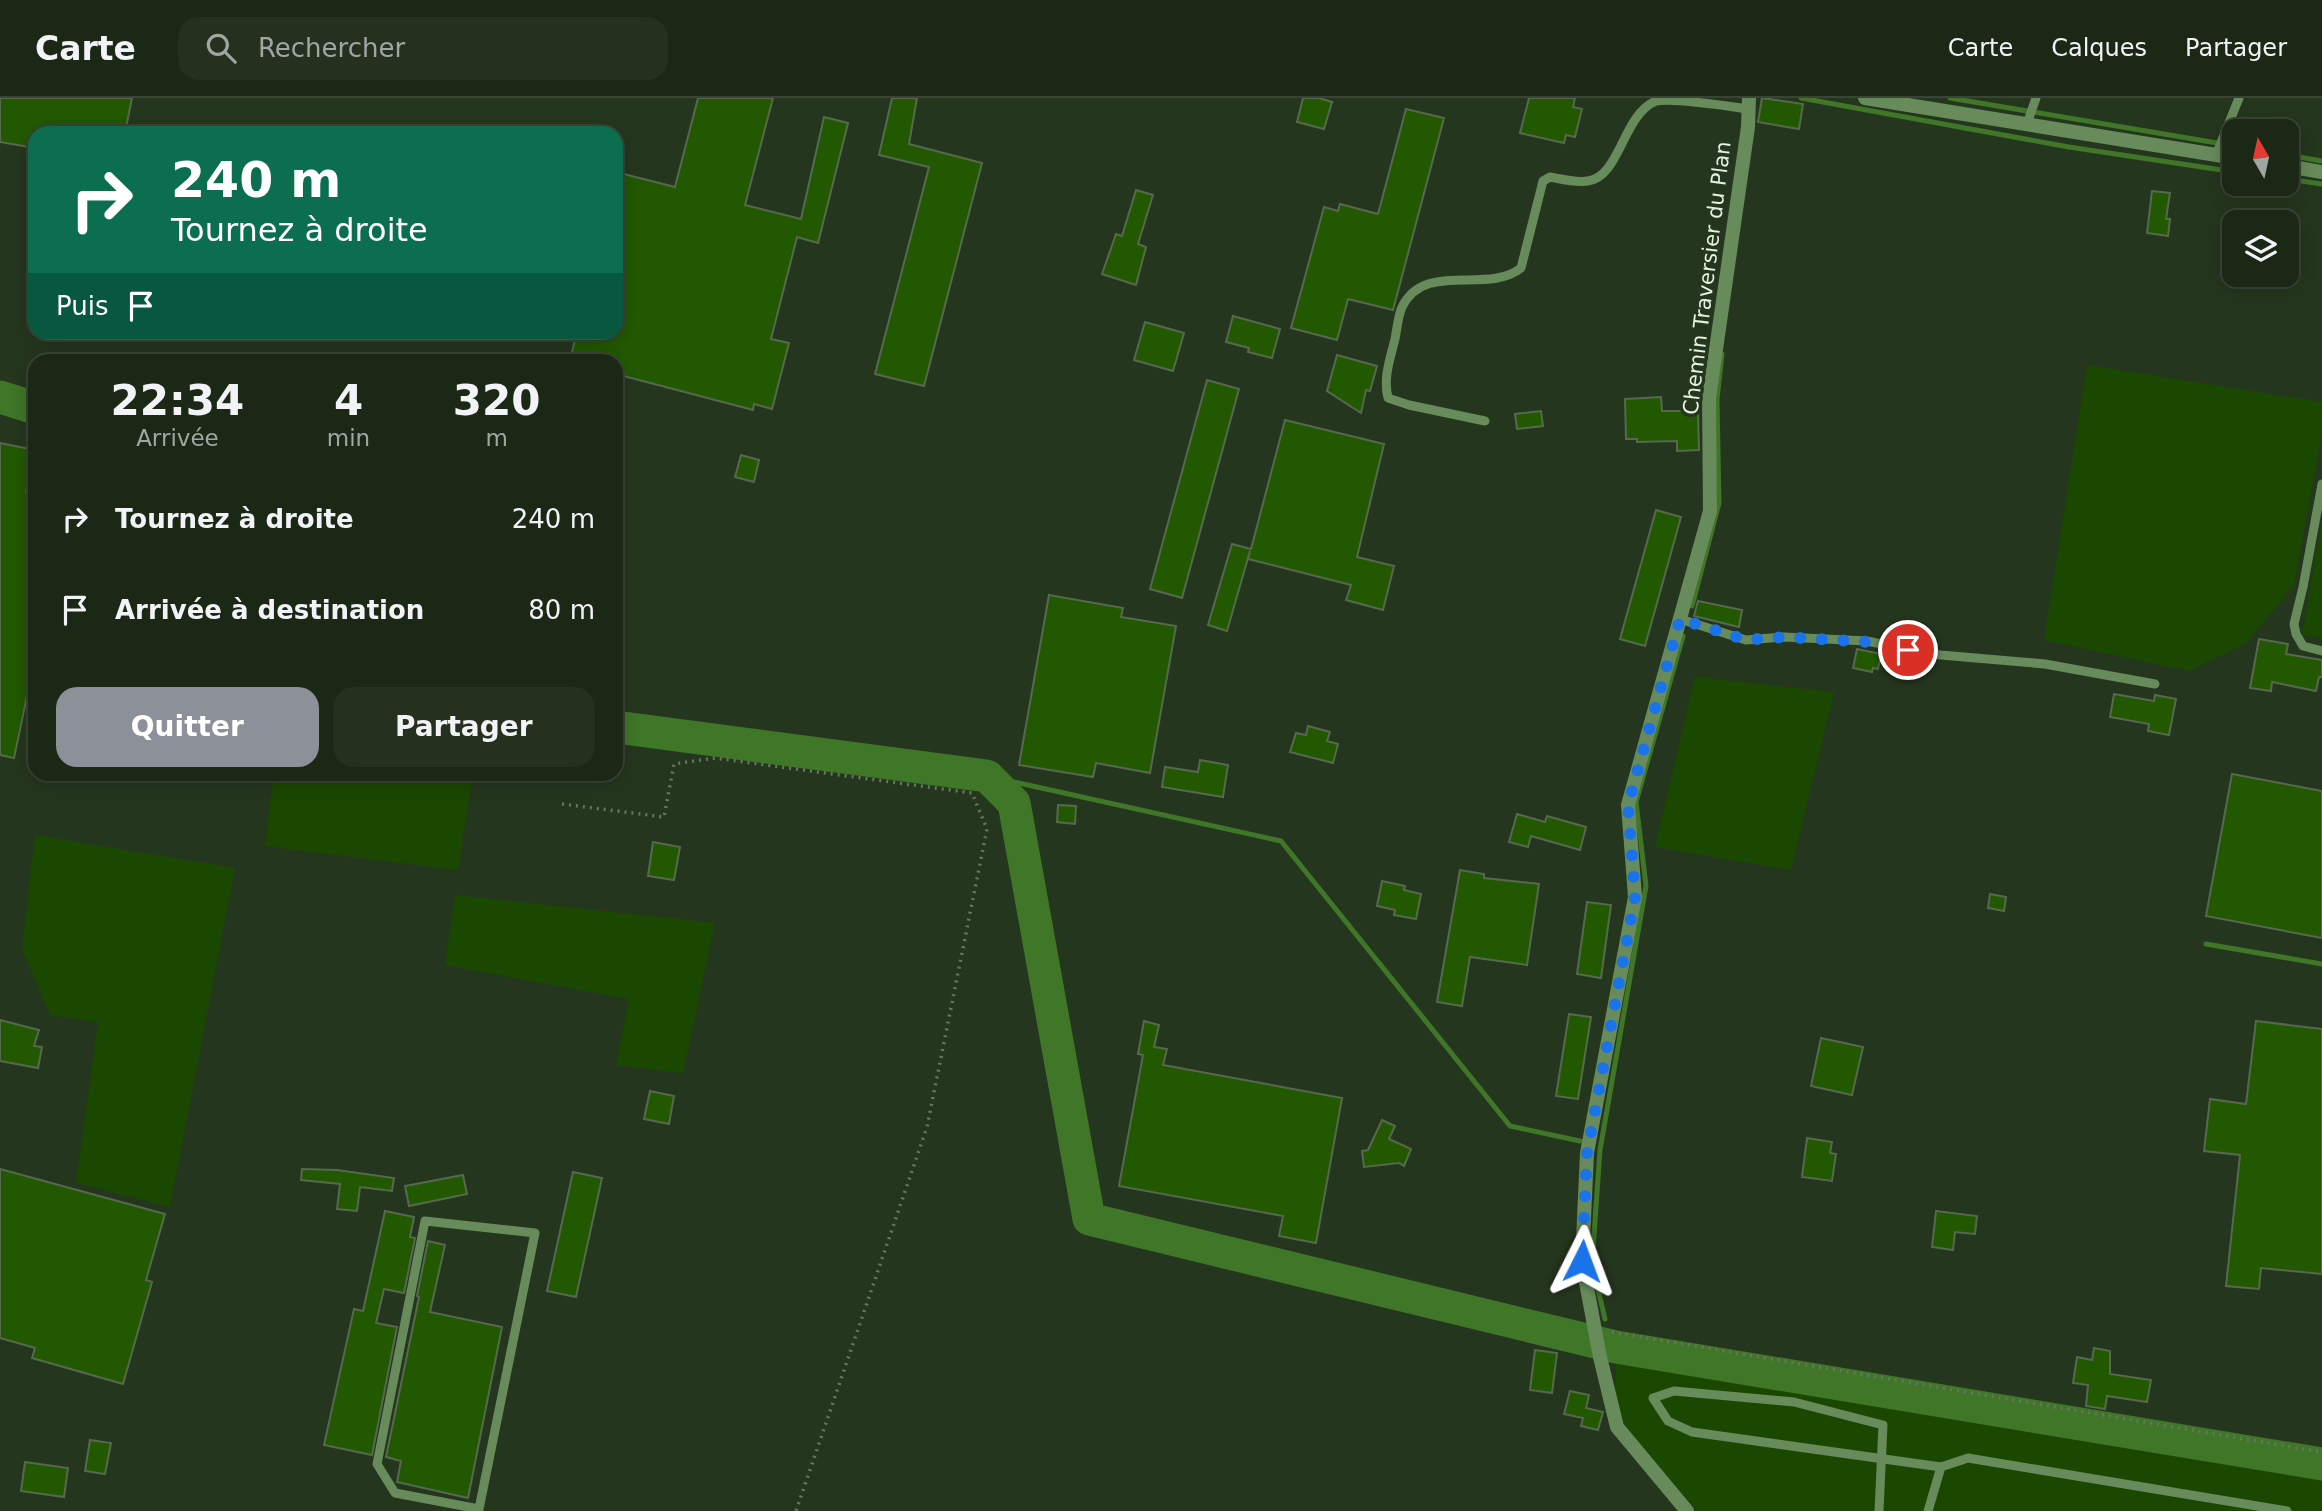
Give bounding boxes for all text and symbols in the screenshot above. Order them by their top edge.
search box [178,17,668,80]
text: Carte [35,29,136,68]
icon: search [202,29,240,67]
text: Rechercher [258,33,405,63]
text: Carte [1948,34,2013,62]
text: Calques [2051,34,2147,62]
text: Partager [2185,34,2287,62]
north arrow [2222,119,2300,196]
map controls [2222,119,2299,287]
street label: Chemin Traversier du Plan [1678,140,1736,416]
text: 240 m [171,152,341,209]
icon: right [56,154,147,245]
button: layers [2222,210,2299,287]
text: Tournez à droite [171,211,428,249]
icon: arrive [122,287,160,325]
text: Puis [56,291,108,321]
text: 22:34 [111,376,244,425]
text: 4 [334,376,363,425]
text: 320 [453,376,540,425]
text: Arrivée [136,425,219,451]
text: min [327,425,370,451]
text: m [485,425,508,451]
icon: right [56,500,94,538]
text: Tournez à droite [115,504,354,534]
text: 240 m [512,504,595,534]
icon: arrive [56,591,94,629]
text: Arrivée à destination [115,595,424,625]
text: 80 m [528,595,595,625]
pin [1878,620,1938,680]
icon: arrive [1889,631,1927,669]
button: Quitter [56,687,319,767]
button: Partager [333,687,595,767]
position arrow [1545,1224,1619,1298]

